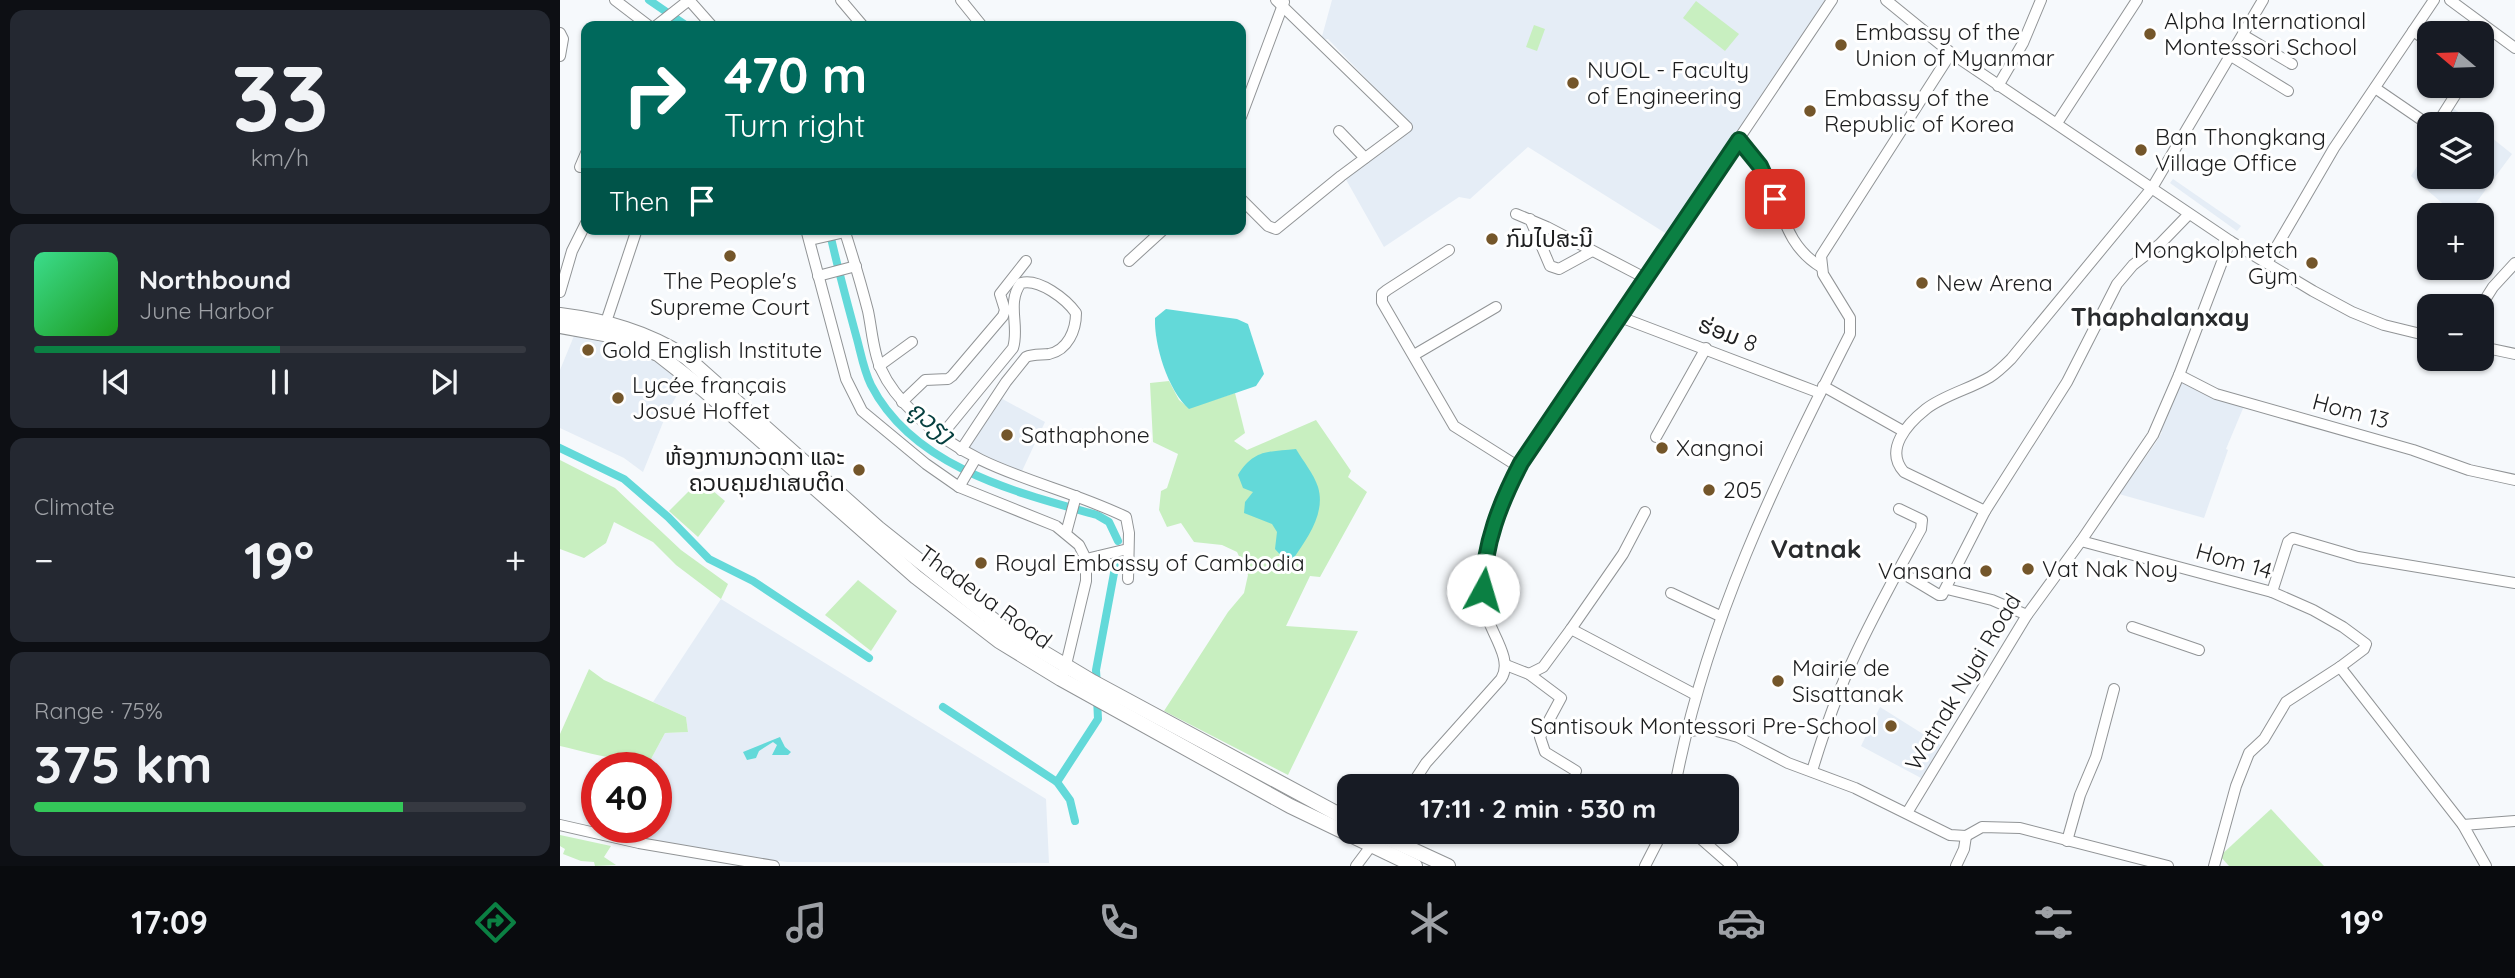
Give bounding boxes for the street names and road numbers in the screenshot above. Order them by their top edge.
street label: ຮ່ອມ 8 [1694,309,1762,358]
street label: Hom 13 [2310,386,2393,435]
street label: Hom 14 [2193,536,2276,585]
street label: Thadeua Road [913,538,1058,655]
street label: Watnak Nyai Road [1898,588,2027,776]

